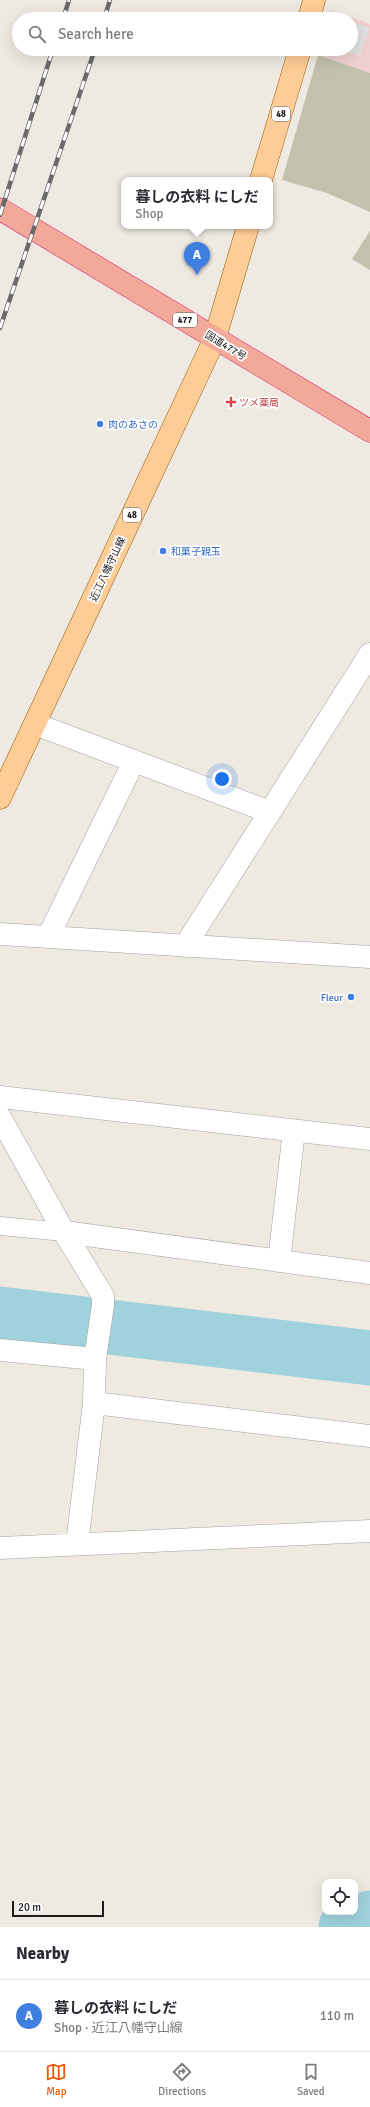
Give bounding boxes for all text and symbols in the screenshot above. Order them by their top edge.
search box [12,12,358,56]
icon: search [26,23,48,45]
text: Search here [58,25,134,43]
road number: 48 [272,107,290,121]
popup [121,177,273,229]
text: 暮しの衣料 にしだ [135,188,259,206]
text: Shop [135,206,163,222]
pin: A [184,242,210,275]
road number: 477 [173,313,197,327]
street label: 国道477号 [203,329,248,363]
marker: ツメ薬局 [226,397,236,407]
place label: ツメ薬局 [239,397,279,409]
marker: 肉のあさの [95,419,105,429]
place label: 肉のあさの [108,419,158,431]
road number: 48 [123,508,141,522]
street label: 近江八幡守山線 [88,535,128,604]
marker: 和菓子親玉 [158,546,168,556]
place label: 和菓子親玉 [171,546,221,558]
your location [212,769,232,789]
place label: Fleur [321,992,343,1004]
marker: Fleur [346,992,356,1002]
map controls [322,1879,358,1915]
button: locate [322,1879,358,1915]
scale bar [12,1899,104,1918]
text: 20 m [18,1901,41,1914]
text: Nearby [16,1943,69,1964]
text: 暮しの衣料 にしだ [54,1999,177,2017]
text: A [25,2008,33,2024]
text: 110 m [320,2008,354,2024]
text: Shop · 近江八幡守山線 [54,2020,183,2036]
tab: Map [45,2061,67,2098]
tab: Directions [158,2061,206,2098]
tab: Saved [297,2061,325,2098]

